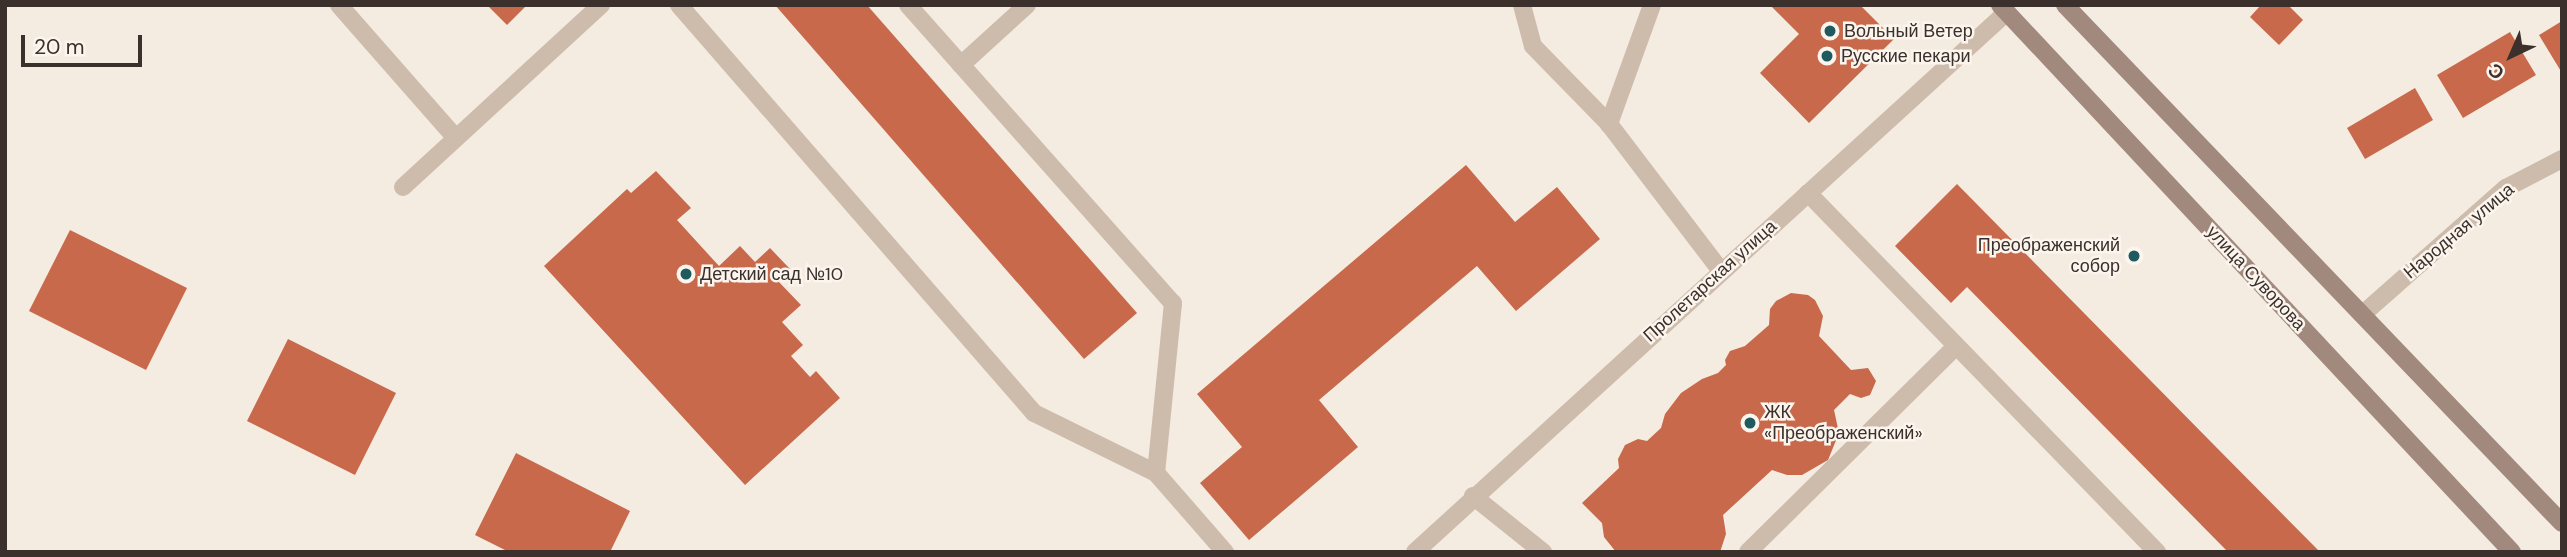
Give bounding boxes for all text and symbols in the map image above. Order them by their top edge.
place label: Вольный Ветер [1844,20,1973,42]
scale bar [24,21,145,65]
north arrow [2476,21,2546,91]
marker: Вольный Ветер [1822,23,1838,39]
text: 20 m [34,33,85,61]
place label: Русские пекари [1841,45,1971,67]
marker: Русские пекари [1819,48,1835,64]
text: С [2482,58,2510,85]
street label: Народная улица [2400,179,2518,283]
street label: Пролетарская улица [1639,215,1781,347]
street label: улица Суворова [2202,221,2310,335]
place label: Преображенский собор [1978,235,2120,278]
marker: Преображенский собор [2126,248,2142,264]
place label: Детский сад №10 [700,263,843,285]
marker: Детский сад №10 [678,266,694,282]
place label: ЖК «Преображенский» [1764,402,1923,444]
marker: ЖК «Преображенский» [1742,415,1758,431]

